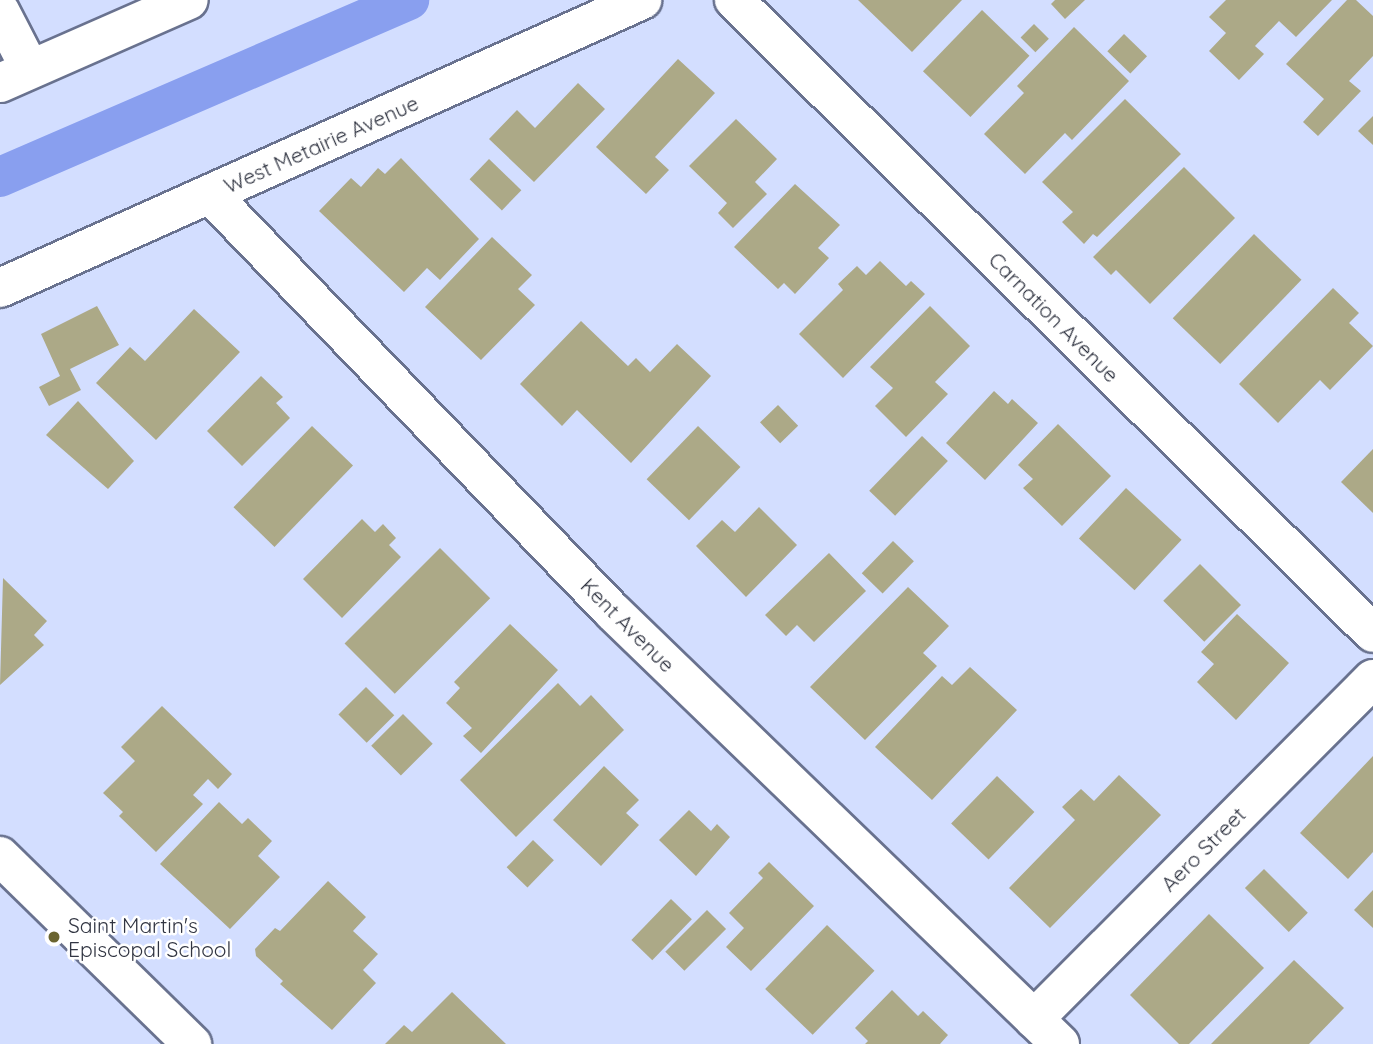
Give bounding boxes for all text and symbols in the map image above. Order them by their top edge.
street label: West Metairie Avenue [220,90,422,198]
street label: Carnation Avenue [984,247,1124,387]
street label: Kent Avenue [576,573,680,677]
street label: Aero Street [1156,802,1250,896]
place label: Saint Martin's Episcopal School [68,912,231,962]
marker: Saint Martin's Episcopal School [46,929,62,945]

